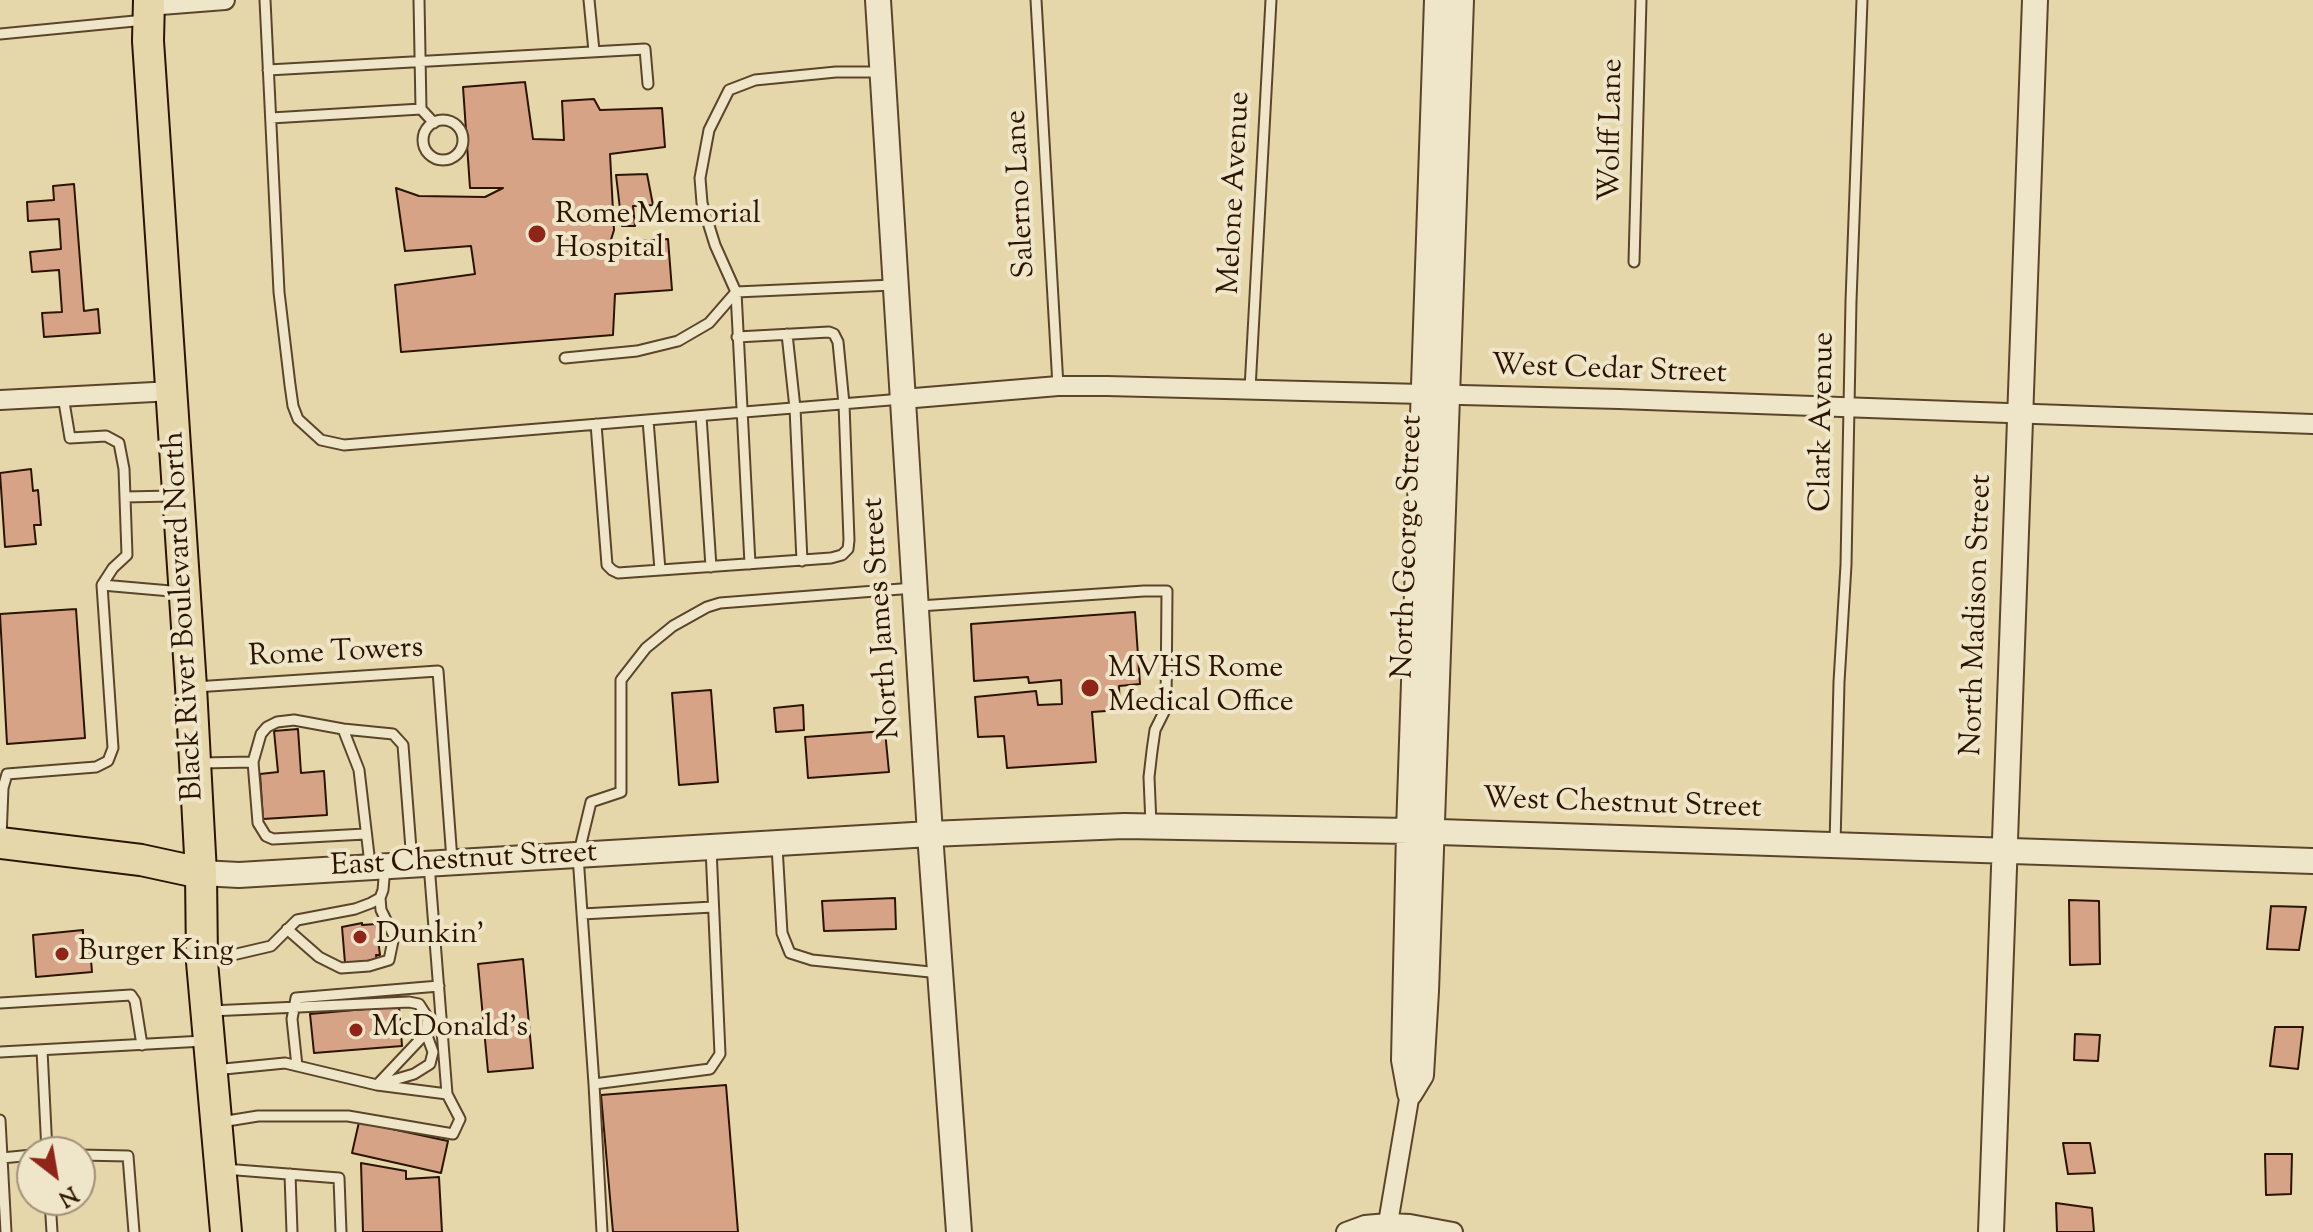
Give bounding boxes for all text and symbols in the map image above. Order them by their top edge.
street label: Wolff Lane [1595,58,1633,202]
street label: Melone Avenue [1214,90,1260,296]
street label: Salerno Lane [1001,109,1045,279]
place label: Rome Memorial Hospital [555,199,761,270]
marker: Rome Memorial Hospital [526,223,548,245]
street label: Clark Avenue [1805,332,1845,512]
street label: West Cedar Street [1491,350,1727,394]
street label: North George Street [1387,414,1433,680]
street label: Black River Boulevard North [158,430,214,802]
street label: North Madison Street [1956,474,2002,756]
street label: North James Street [858,496,910,740]
street label: Rome Towers [248,632,424,678]
place label: MVHS Rome Medical Office [1108,653,1294,724]
marker: MVHS Rome Medical Office [1079,677,1101,699]
street label: West Chestnut Street [1482,783,1762,829]
street label: East Chestnut Street [330,837,598,887]
place label: Dunkin' [376,919,484,955]
marker: Dunkin' [351,928,369,946]
place label: Burger King [78,936,234,972]
marker: Burger King [53,945,71,963]
place label: McDonald's [372,1012,528,1048]
marker: McDonald's [347,1021,365,1039]
north arrow [16,1136,96,1216]
text: N [52,1177,83,1213]

